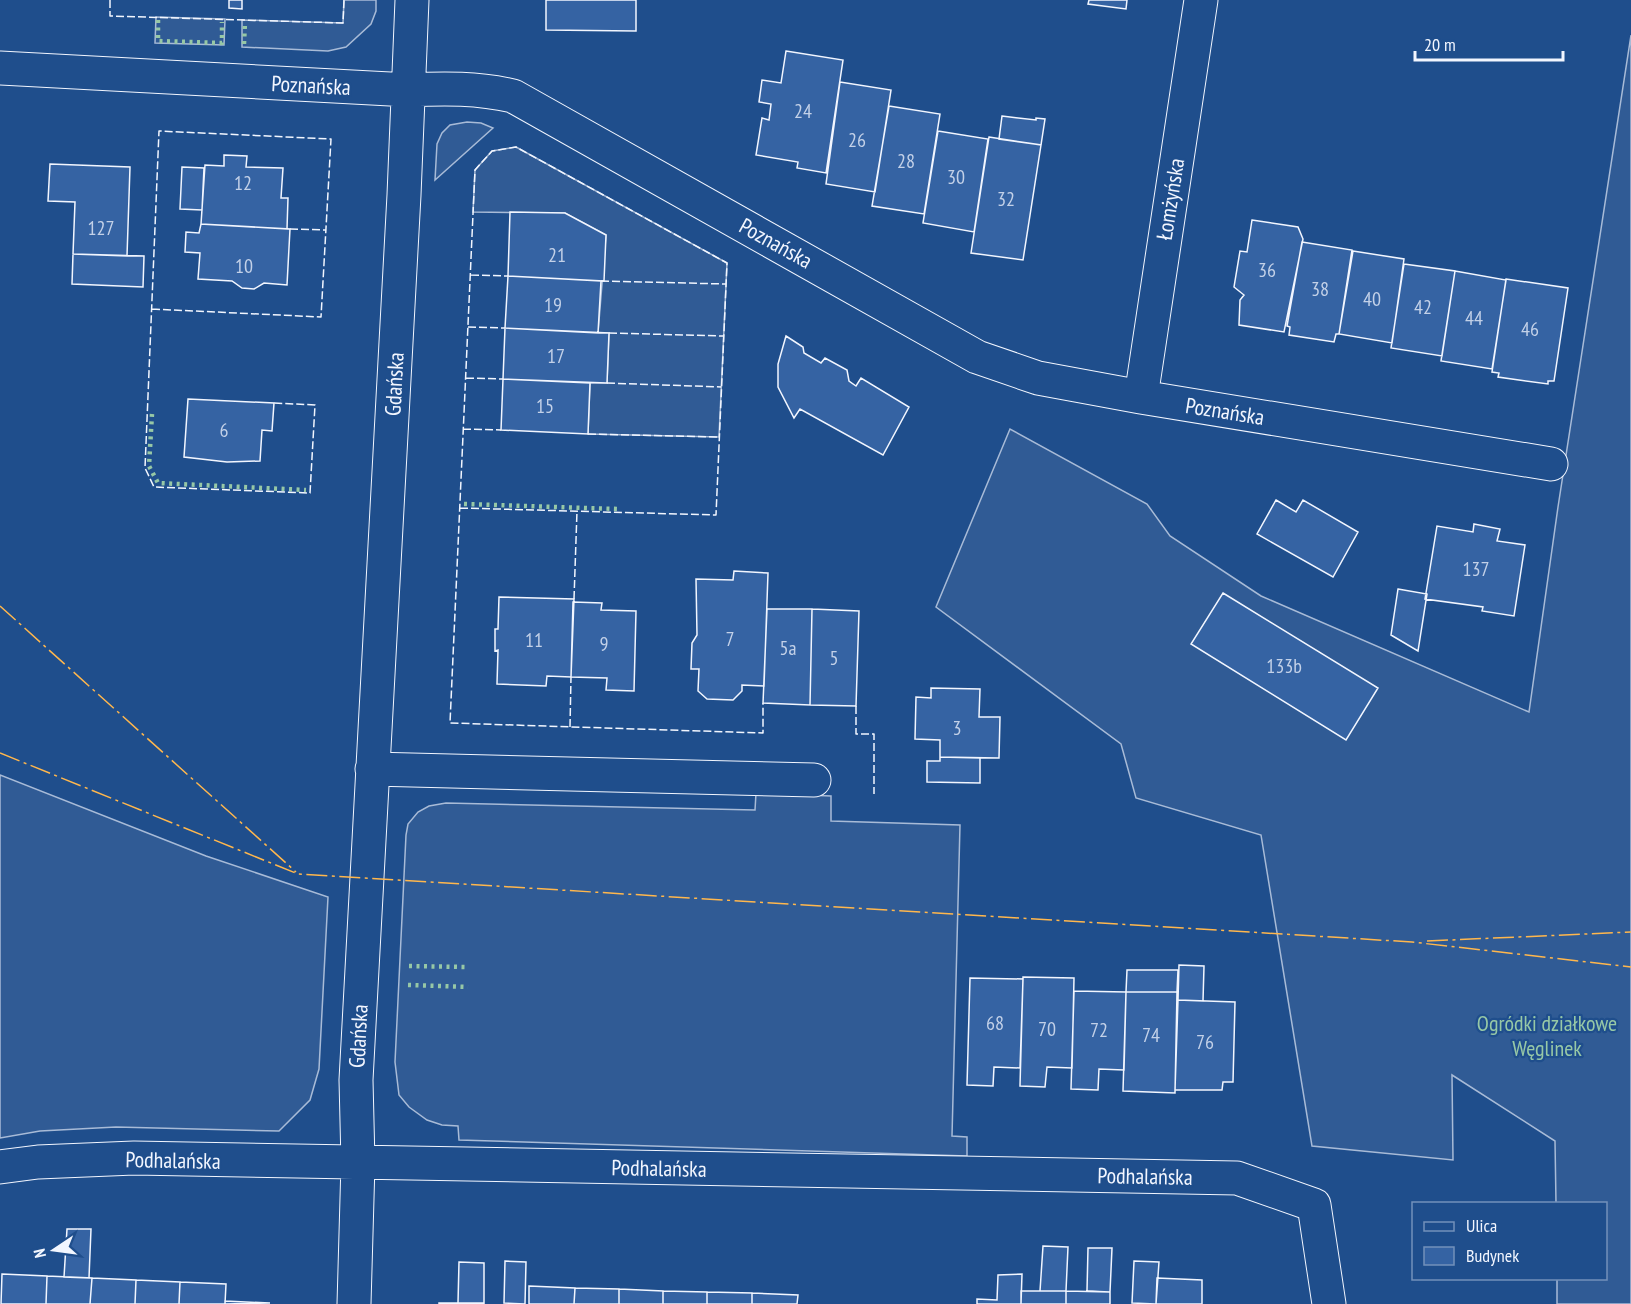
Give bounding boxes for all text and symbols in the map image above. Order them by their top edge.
scale bar [1415,24,1564,62]
text: 20 m [1424,33,1456,56]
street label: Poznańska [271,69,351,101]
house number: 24 [794,98,812,124]
house number: 26 [848,127,866,153]
house number: 28 [897,148,915,174]
street label: Łomżyńska [1150,156,1190,242]
house number: 30 [947,164,965,190]
house number: 12 [234,170,252,196]
house number: 32 [997,186,1015,212]
street label: Poznańska [735,212,817,274]
house number: 127 [88,215,115,241]
house number: 21 [548,242,566,268]
house number: 10 [235,253,253,279]
house number: 36 [1258,257,1276,283]
house number: 38 [1311,276,1329,302]
house number: 40 [1363,286,1381,312]
house number: 19 [544,292,562,318]
house number: 42 [1414,294,1432,320]
house number: 44 [1465,305,1483,331]
house number: 46 [1521,316,1539,342]
house number: 17 [547,343,565,369]
street label: Gdańska [378,352,410,416]
street label: Poznańska [1184,391,1266,431]
house number: 15 [536,393,554,419]
house number: 6 [220,417,229,443]
house number: 137 [1463,556,1490,582]
house number: 7 [726,626,735,652]
house number: 11 [525,627,543,653]
house number: 9 [600,631,609,657]
house number: 5a [780,635,797,661]
house number: 5 [830,645,839,671]
house number: 133b [1266,653,1302,679]
house number: 3 [953,715,962,741]
street label: Gdańska [342,1004,374,1068]
park label: Ogródki działkowe Węglinek [1477,1009,1617,1062]
house number: 68 [986,1010,1004,1036]
house number: 70 [1038,1016,1056,1042]
house number: 72 [1090,1017,1108,1043]
house number: 74 [1142,1022,1160,1048]
house number: 76 [1196,1029,1214,1055]
street label: Podhalańska [125,1145,221,1175]
street label: Podhalańska [611,1153,707,1183]
street label: Podhalańska [1097,1161,1193,1191]
legend [1412,1202,1607,1280]
text: Ulica [1466,1214,1497,1237]
north arrow [24,1220,84,1280]
text: Budynek [1466,1244,1519,1267]
text: N [29,1247,50,1260]

